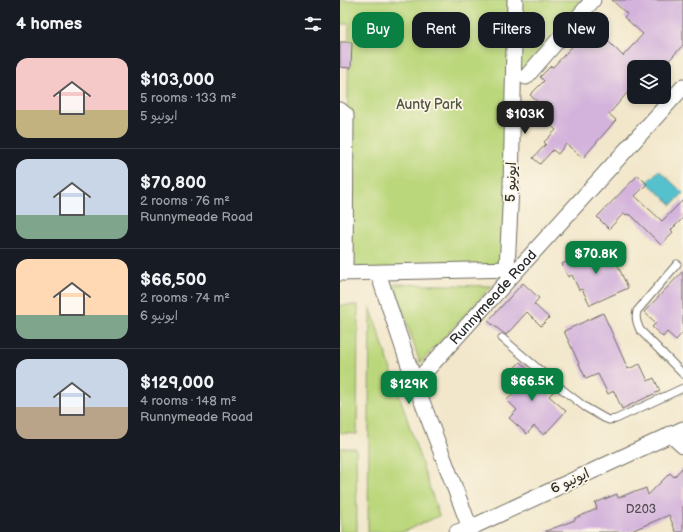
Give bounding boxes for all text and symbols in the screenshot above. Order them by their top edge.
chip: Buy [352,12,404,48]
chip: Rent [412,12,470,48]
chip: Filters [478,12,545,48]
chip: New [553,12,609,48]
icon: filters [302,13,324,35]
text: 4 homes [16,14,82,34]
map controls [627,60,671,104]
button: layers [627,60,671,104]
text: $103,000 [140,70,214,90]
icon: home [48,74,96,122]
text: 5 rooms · 133 m² [140,90,237,106]
park label: Aunty Park [396,96,462,113]
pin: $103K [497,101,553,135]
text: $103K [506,106,544,122]
text: ایونیو 5 [140,108,178,124]
street label: ایونیو 5 [502,161,520,203]
text: $70,800 [140,173,206,193]
icon: home [48,175,96,223]
text: 2 rooms · 76 m² [140,193,230,209]
text: Runnymeade Road [140,209,253,225]
pin: $70.8K [563,241,629,275]
street label: Runnymeade Road [446,246,540,348]
text: $70.8K [574,246,618,262]
text: $66,500 [140,270,207,290]
icon: home [48,275,96,323]
text: 2 rooms · 74 m² [140,290,230,306]
text: ایونیو 6 [140,308,178,324]
pin: $66.5K [499,368,565,402]
pin: $129K [381,371,437,405]
text: $129,000 [140,373,214,393]
text: $66.5K [510,373,554,389]
icon: home [48,375,96,423]
text: $129K [390,376,428,392]
text: 4 rooms · 148 m² [140,393,237,409]
text: Runnymeade Road [140,409,253,425]
street label: ایونیو 6 [548,465,592,497]
house number: D203 [626,502,656,517]

